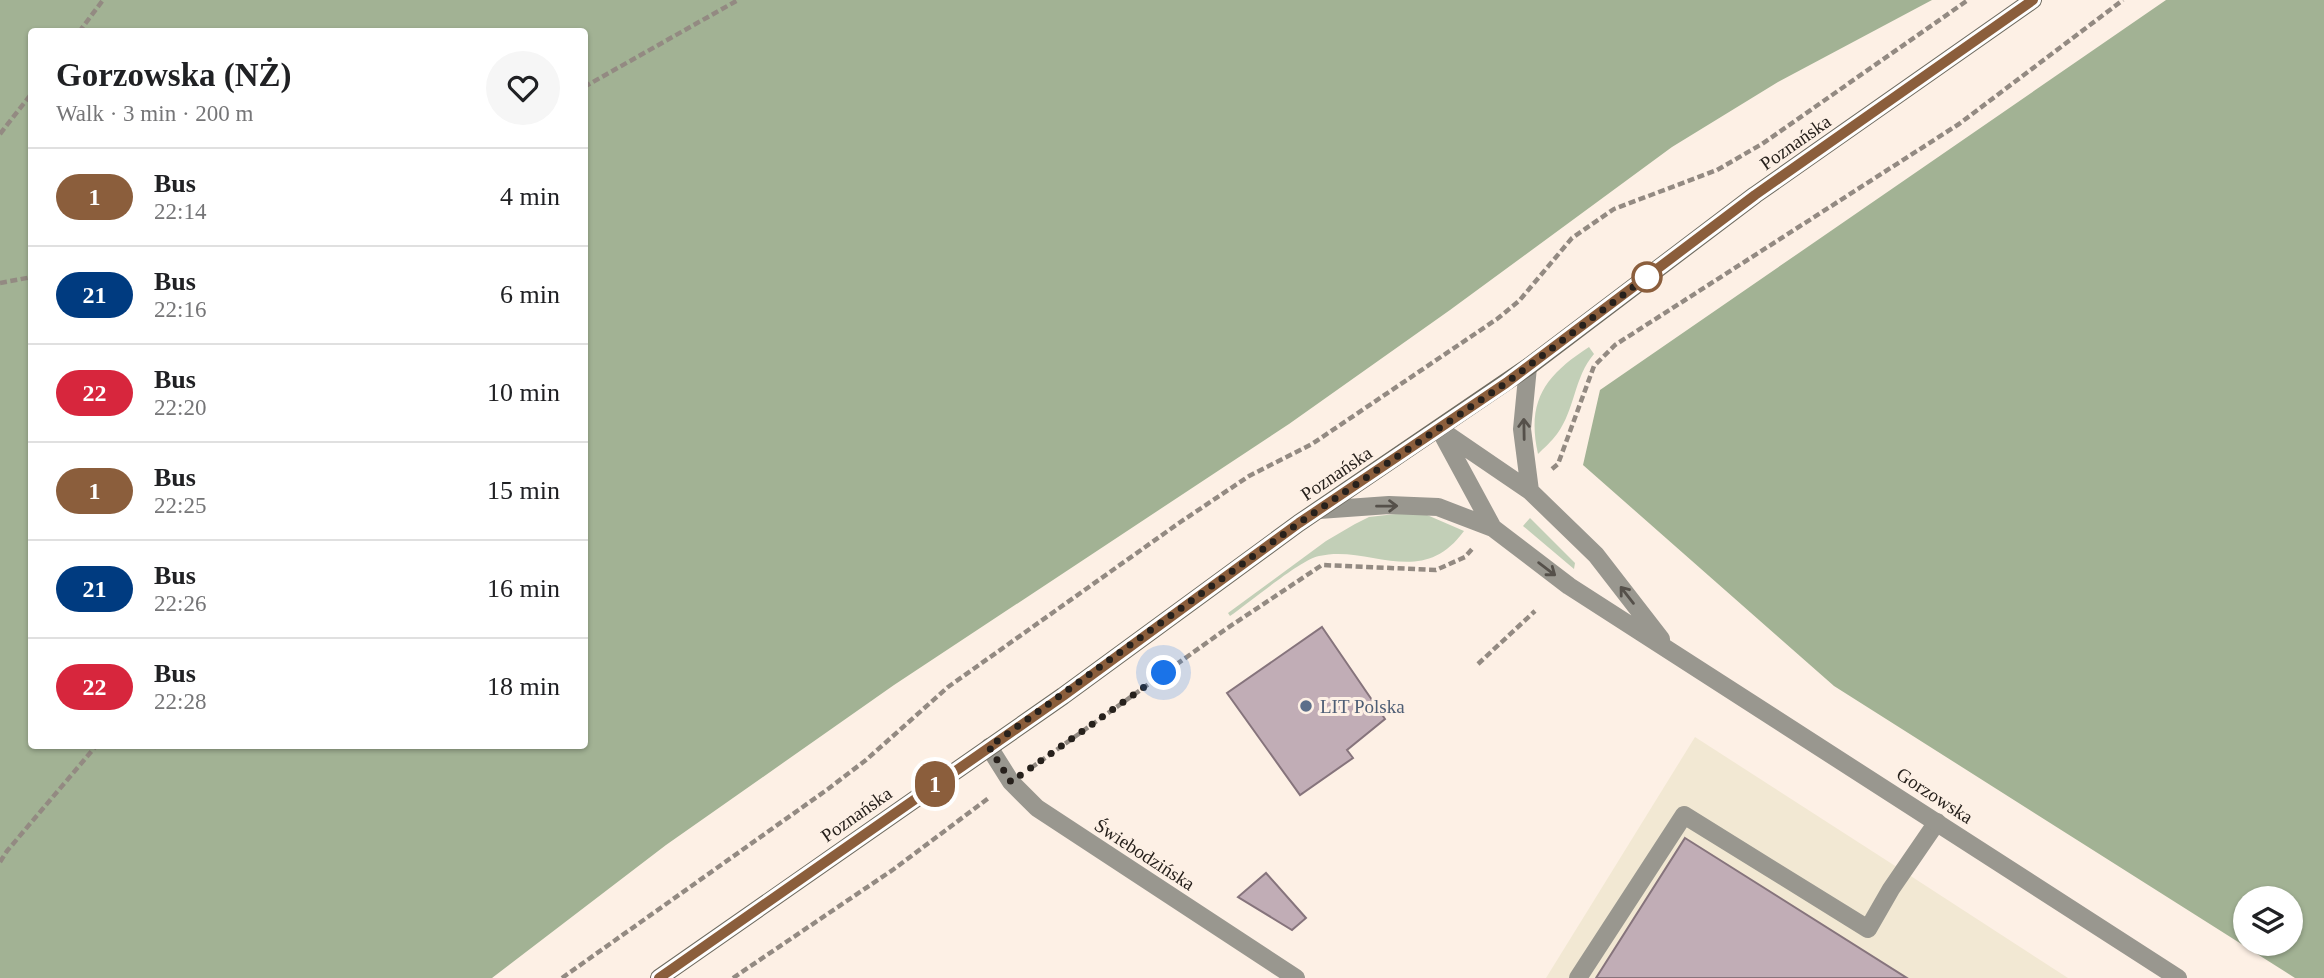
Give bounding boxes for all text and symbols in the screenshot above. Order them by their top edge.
button: heart [486,51,560,125]
text: Gorzowska (NŻ) [56,57,292,93]
text: Walk · 3 min · 200 m [56,101,253,126]
street label: Poznańska [1756,110,1835,174]
text: Bus [154,169,196,198]
text: 4 min [500,182,560,211]
text: 1 [89,184,101,210]
text: 22:14 [154,199,206,224]
unlabelled marker [1632,262,1662,292]
text: Bus [154,267,196,296]
text: 6 min [500,280,560,309]
text: 21 [83,282,107,308]
text: 22:16 [154,297,206,322]
text: Bus [154,365,196,394]
text: 10 min [487,378,560,407]
text: 22 [83,380,107,406]
text: 22:20 [154,395,206,420]
one-way arrow [1517,418,1530,441]
street label: Poznańska [1297,442,1376,505]
text: Bus [154,463,196,492]
text: 15 min [487,476,560,505]
text: 1 [89,478,101,504]
text: 22:25 [154,493,206,518]
one-way arrow [1375,499,1398,513]
text: Bus [154,561,196,590]
one-way arrow [1538,562,1556,577]
text: 16 min [487,574,560,603]
text: 21 [83,576,107,602]
one-way arrow [1619,586,1634,604]
text: 22:26 [154,591,206,616]
your location [1146,655,1181,690]
text: Bus [154,659,196,688]
text: 18 min [487,672,560,701]
text: 22 [83,674,107,700]
text: 22:28 [154,689,206,714]
place label: LIT Polska [1320,696,1405,717]
marker: LIT Polska [1298,698,1314,714]
line badge: 1 [912,761,958,807]
street label: Gorzowska [1893,763,1977,828]
text: 1 [929,771,941,797]
street label: Poznańska [817,782,896,846]
street label: Świebodzińska [1091,814,1199,895]
map controls [2233,886,2303,956]
button: layers [2233,886,2303,956]

